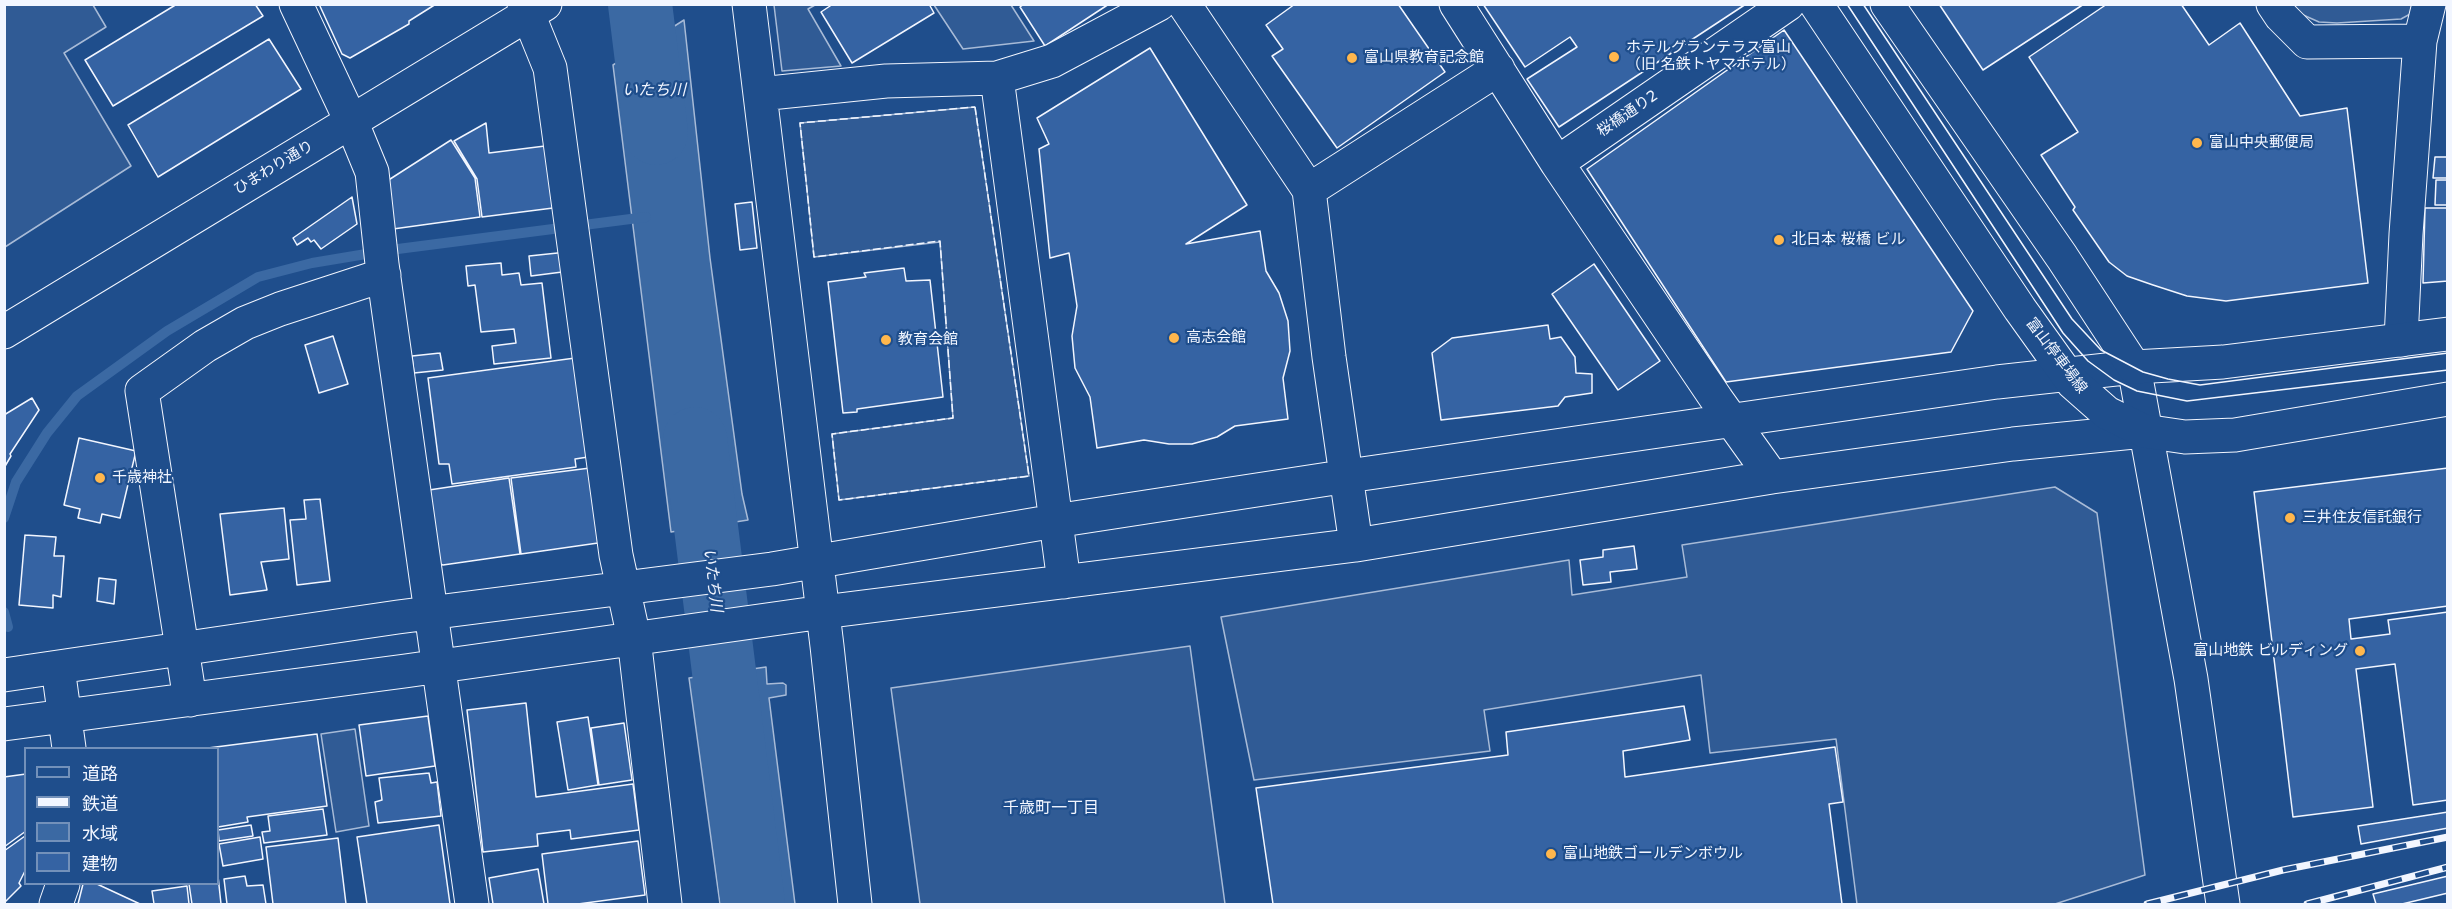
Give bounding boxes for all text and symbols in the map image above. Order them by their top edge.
place label: ホテルグランテラス富山 （旧 名鉄トヤマホテル） [1626,39,1796,74]
place label: 富山県教育記念館 [1364,49,1484,67]
marker: ホテルグランテラス富山 （旧 名鉄トヤマホテル） [1607,50,1621,64]
marker: 富山県教育記念館 [1345,51,1359,65]
water label: いたち川 [622,81,686,101]
street label: 桜橋通り2 [1594,87,1662,141]
place label: 富山中央郵便局 [2209,134,2314,152]
marker: 富山中央郵便局 [2190,136,2204,150]
street label: ひまわり通り [231,137,317,199]
place label: 北日本 桜橋 ビル [1791,231,1906,249]
marker: 北日本 桜橋 ビル [1772,233,1786,247]
street label: 富山停車場線 [2022,315,2090,397]
place label: 高志会館 [1186,329,1246,347]
place label: 教育会館 [898,331,958,349]
marker: 高志会館 [1167,331,1181,345]
marker: 教育会館 [879,333,893,347]
place label: 千歳神社 [112,469,172,487]
marker: 千歳神社 [93,471,107,485]
place label: 三井住友信託銀行 [2302,509,2422,527]
marker: 三井住友信託銀行 [2283,511,2297,525]
water label: いたち川 [699,547,725,613]
place label: 富山地鉄 ビルディング [2193,642,2348,660]
marker: 富山地鉄 ビルディング [2353,644,2367,658]
legend [24,747,219,885]
text: 道路 [82,763,118,784]
text: 鉄道 [82,793,118,814]
district label: 千歳町一丁目 [1003,799,1099,819]
text: 水域 [82,823,118,844]
place label: 富山地鉄ゴールデンボウル [1563,845,1743,863]
marker: 富山地鉄ゴールデンボウル [1544,847,1558,861]
text: 建物 [82,853,118,874]

